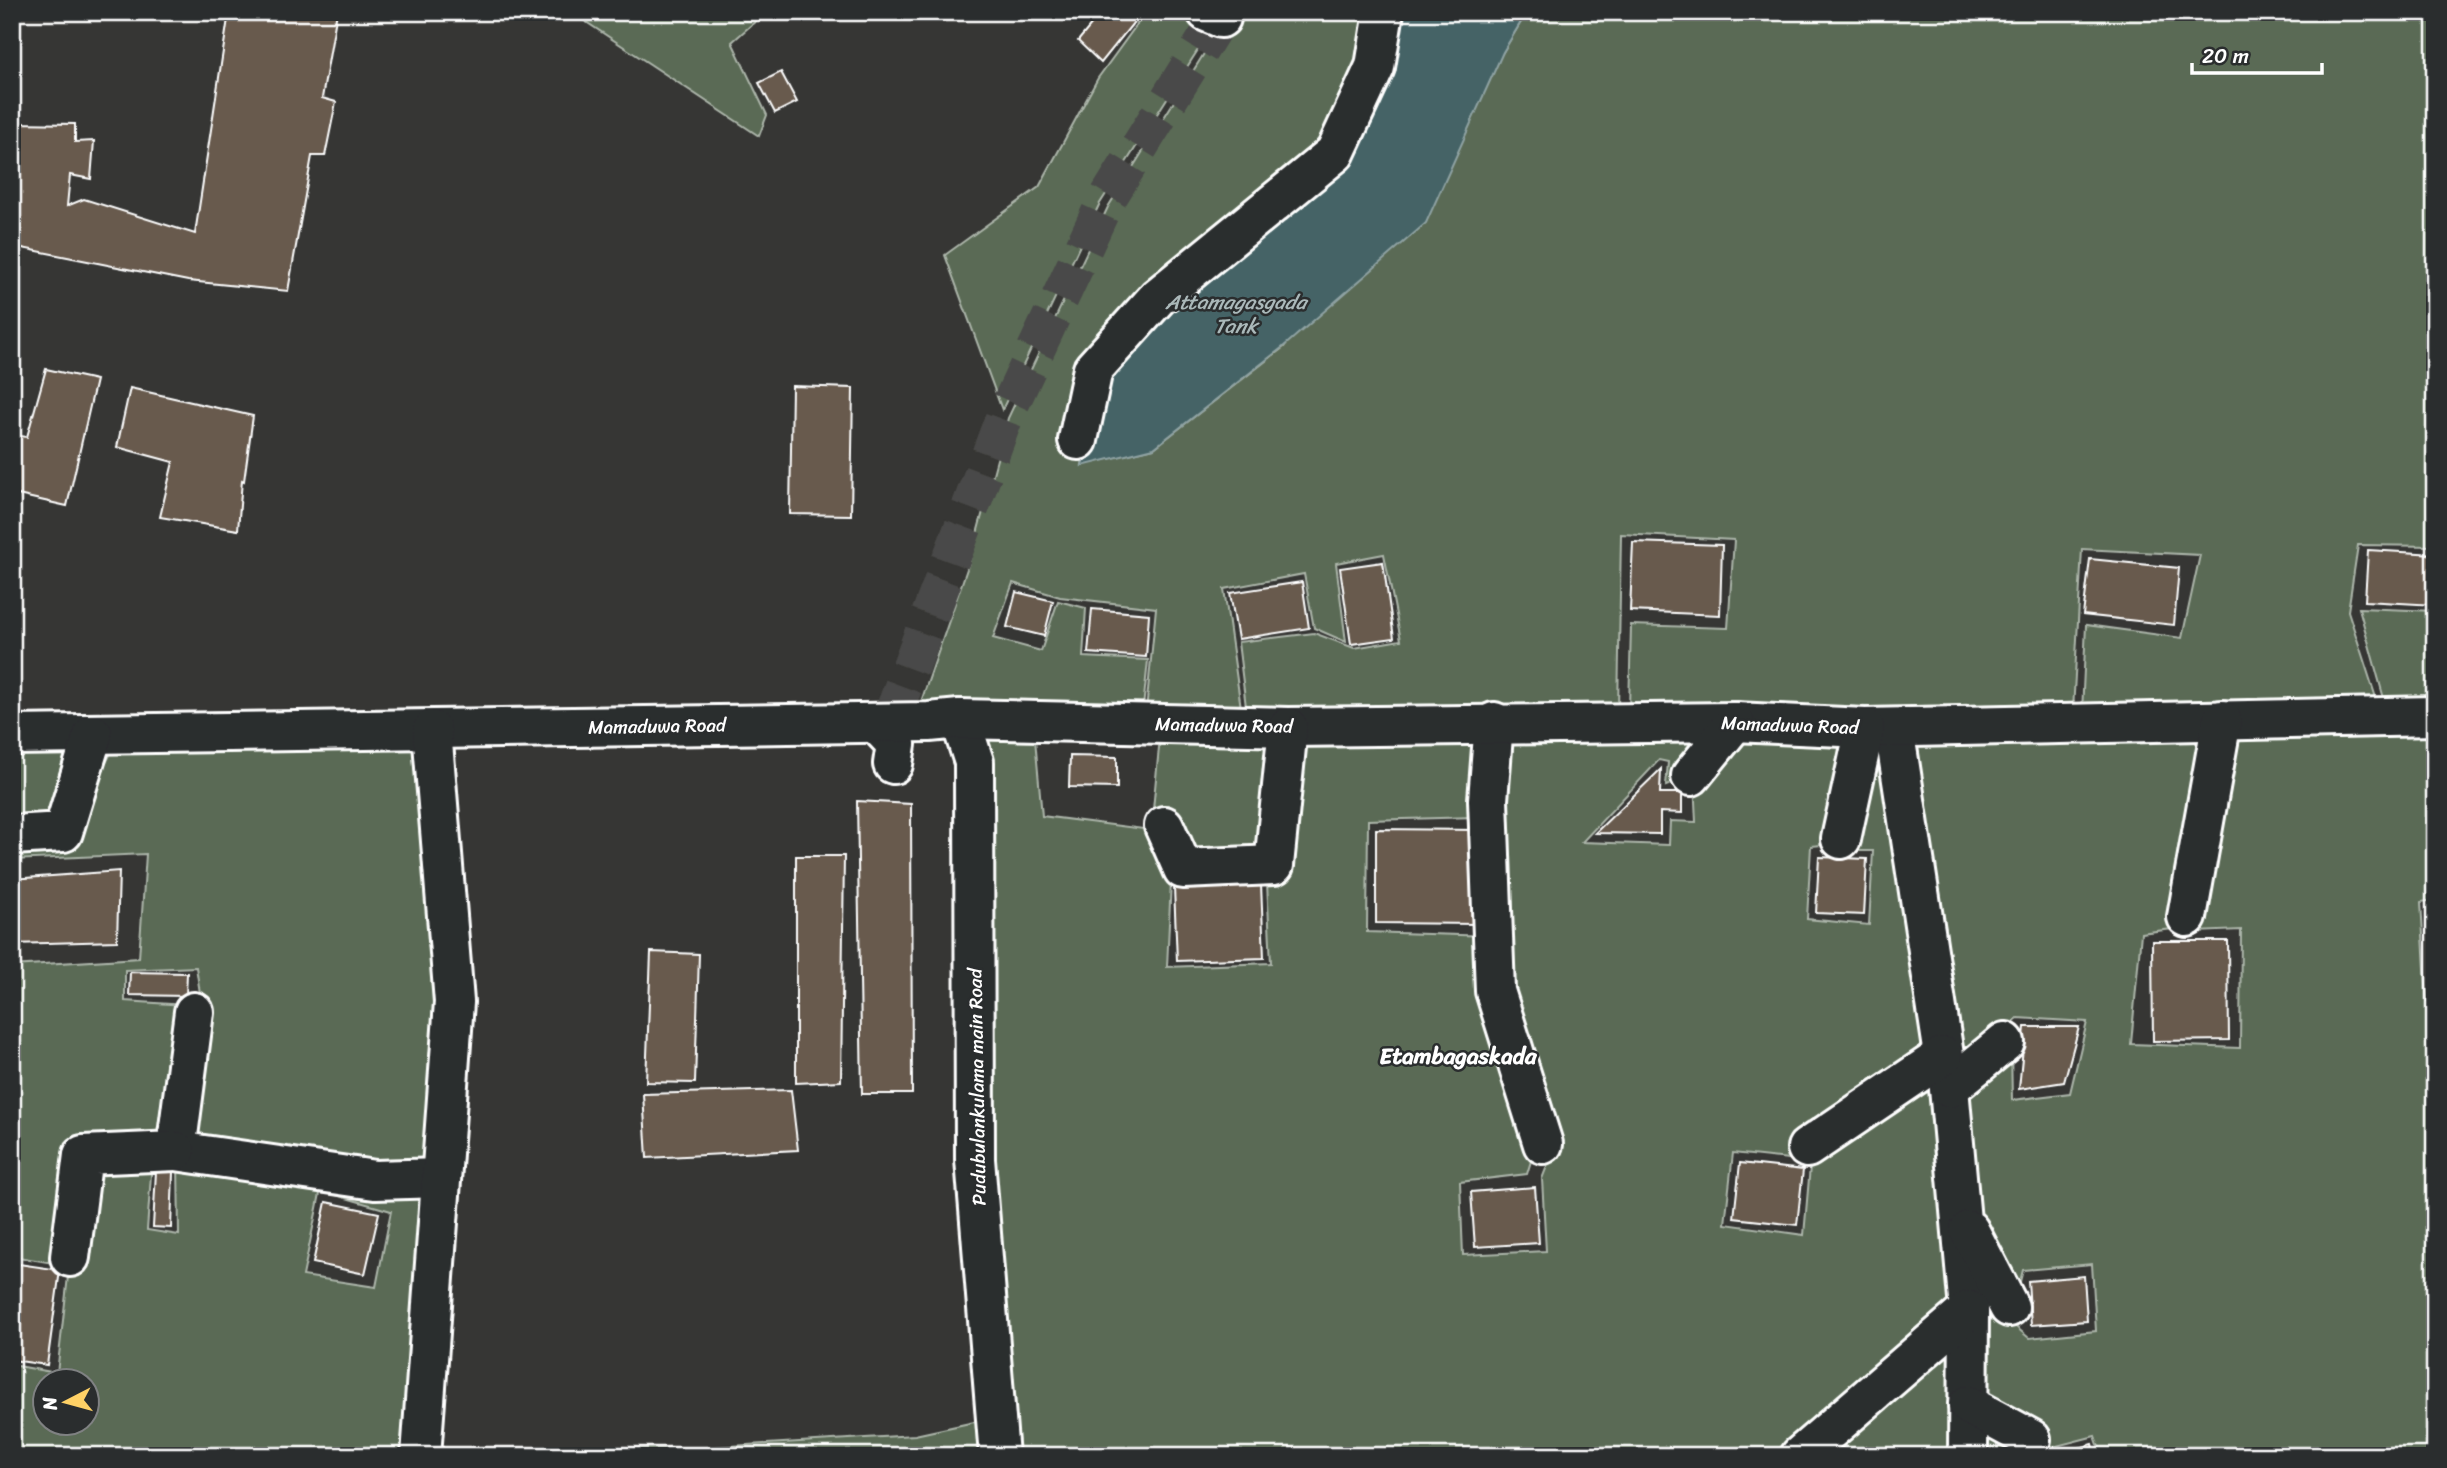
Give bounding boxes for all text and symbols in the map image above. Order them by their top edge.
scale bar [2192,32,2321,76]
text: 20 m [2202,37,2249,75]
water label: Attamagasgada Tank [1165,283,1309,345]
street label: Mamaduwa Road [1721,706,1861,744]
street label: Mamaduwa Road [1155,707,1295,743]
street label: Mamaduwa Road [588,708,728,744]
street label: Pudubulankulama main Road [958,966,996,1206]
district label: Etambagaskada [1379,1036,1538,1077]
north arrow [32,1366,102,1436]
text: N [32,1395,67,1413]

